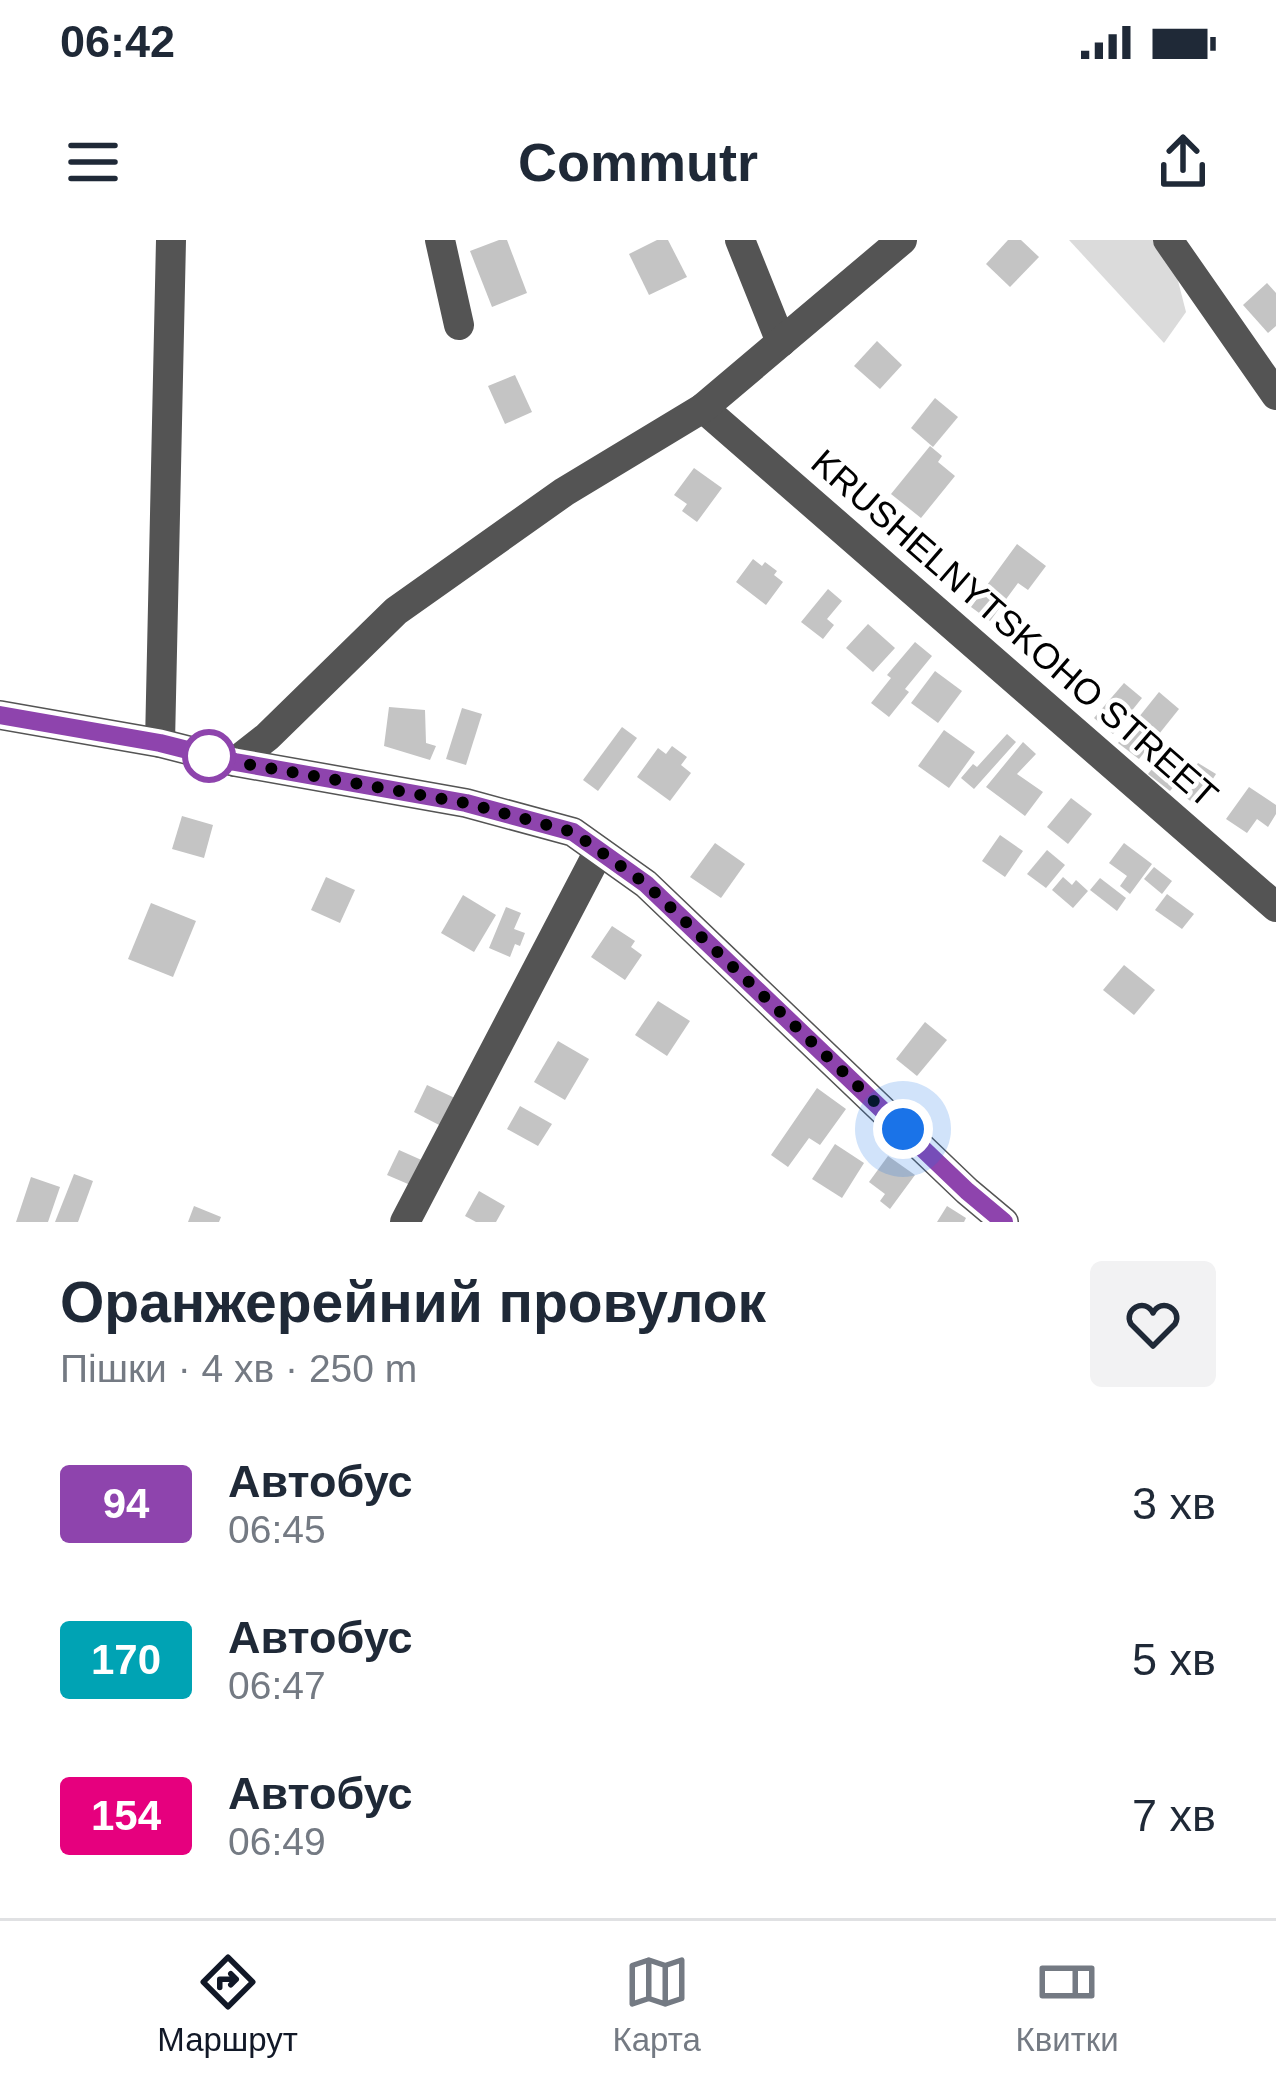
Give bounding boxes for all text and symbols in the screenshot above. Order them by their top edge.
text: 06:42 [60,16,175,67]
icon: menu [60,129,126,195]
icon: share [1150,129,1216,195]
text: Commutr [518,132,758,192]
street label: KRUSHELNYTSKOHO STREET [803,441,1226,816]
unlabelled marker [184,731,234,781]
your location [873,1099,933,1159]
button: heart [1090,1261,1216,1387]
text: Оранжерейний провулок [60,1270,766,1334]
text: Пішки · 4 хв · 250 m [60,1347,417,1390]
text: Автобус [228,1456,413,1507]
text: 3 хв [1132,1478,1216,1529]
text: 94 [103,1480,149,1527]
text: 06:45 [228,1508,326,1551]
text: Автобус [228,1612,413,1663]
text: 5 хв [1132,1634,1216,1685]
text: 170 [91,1636,161,1683]
text: 06:47 [228,1664,326,1707]
text: Автобус [228,1768,413,1819]
text: 7 хв [1132,1790,1216,1841]
text: 154 [91,1792,161,1839]
text: 06:49 [228,1820,326,1863]
tab: Маршрут [157,1949,298,2059]
tab: Карта [613,1949,701,2059]
tab: Квитки [1015,1949,1119,2059]

